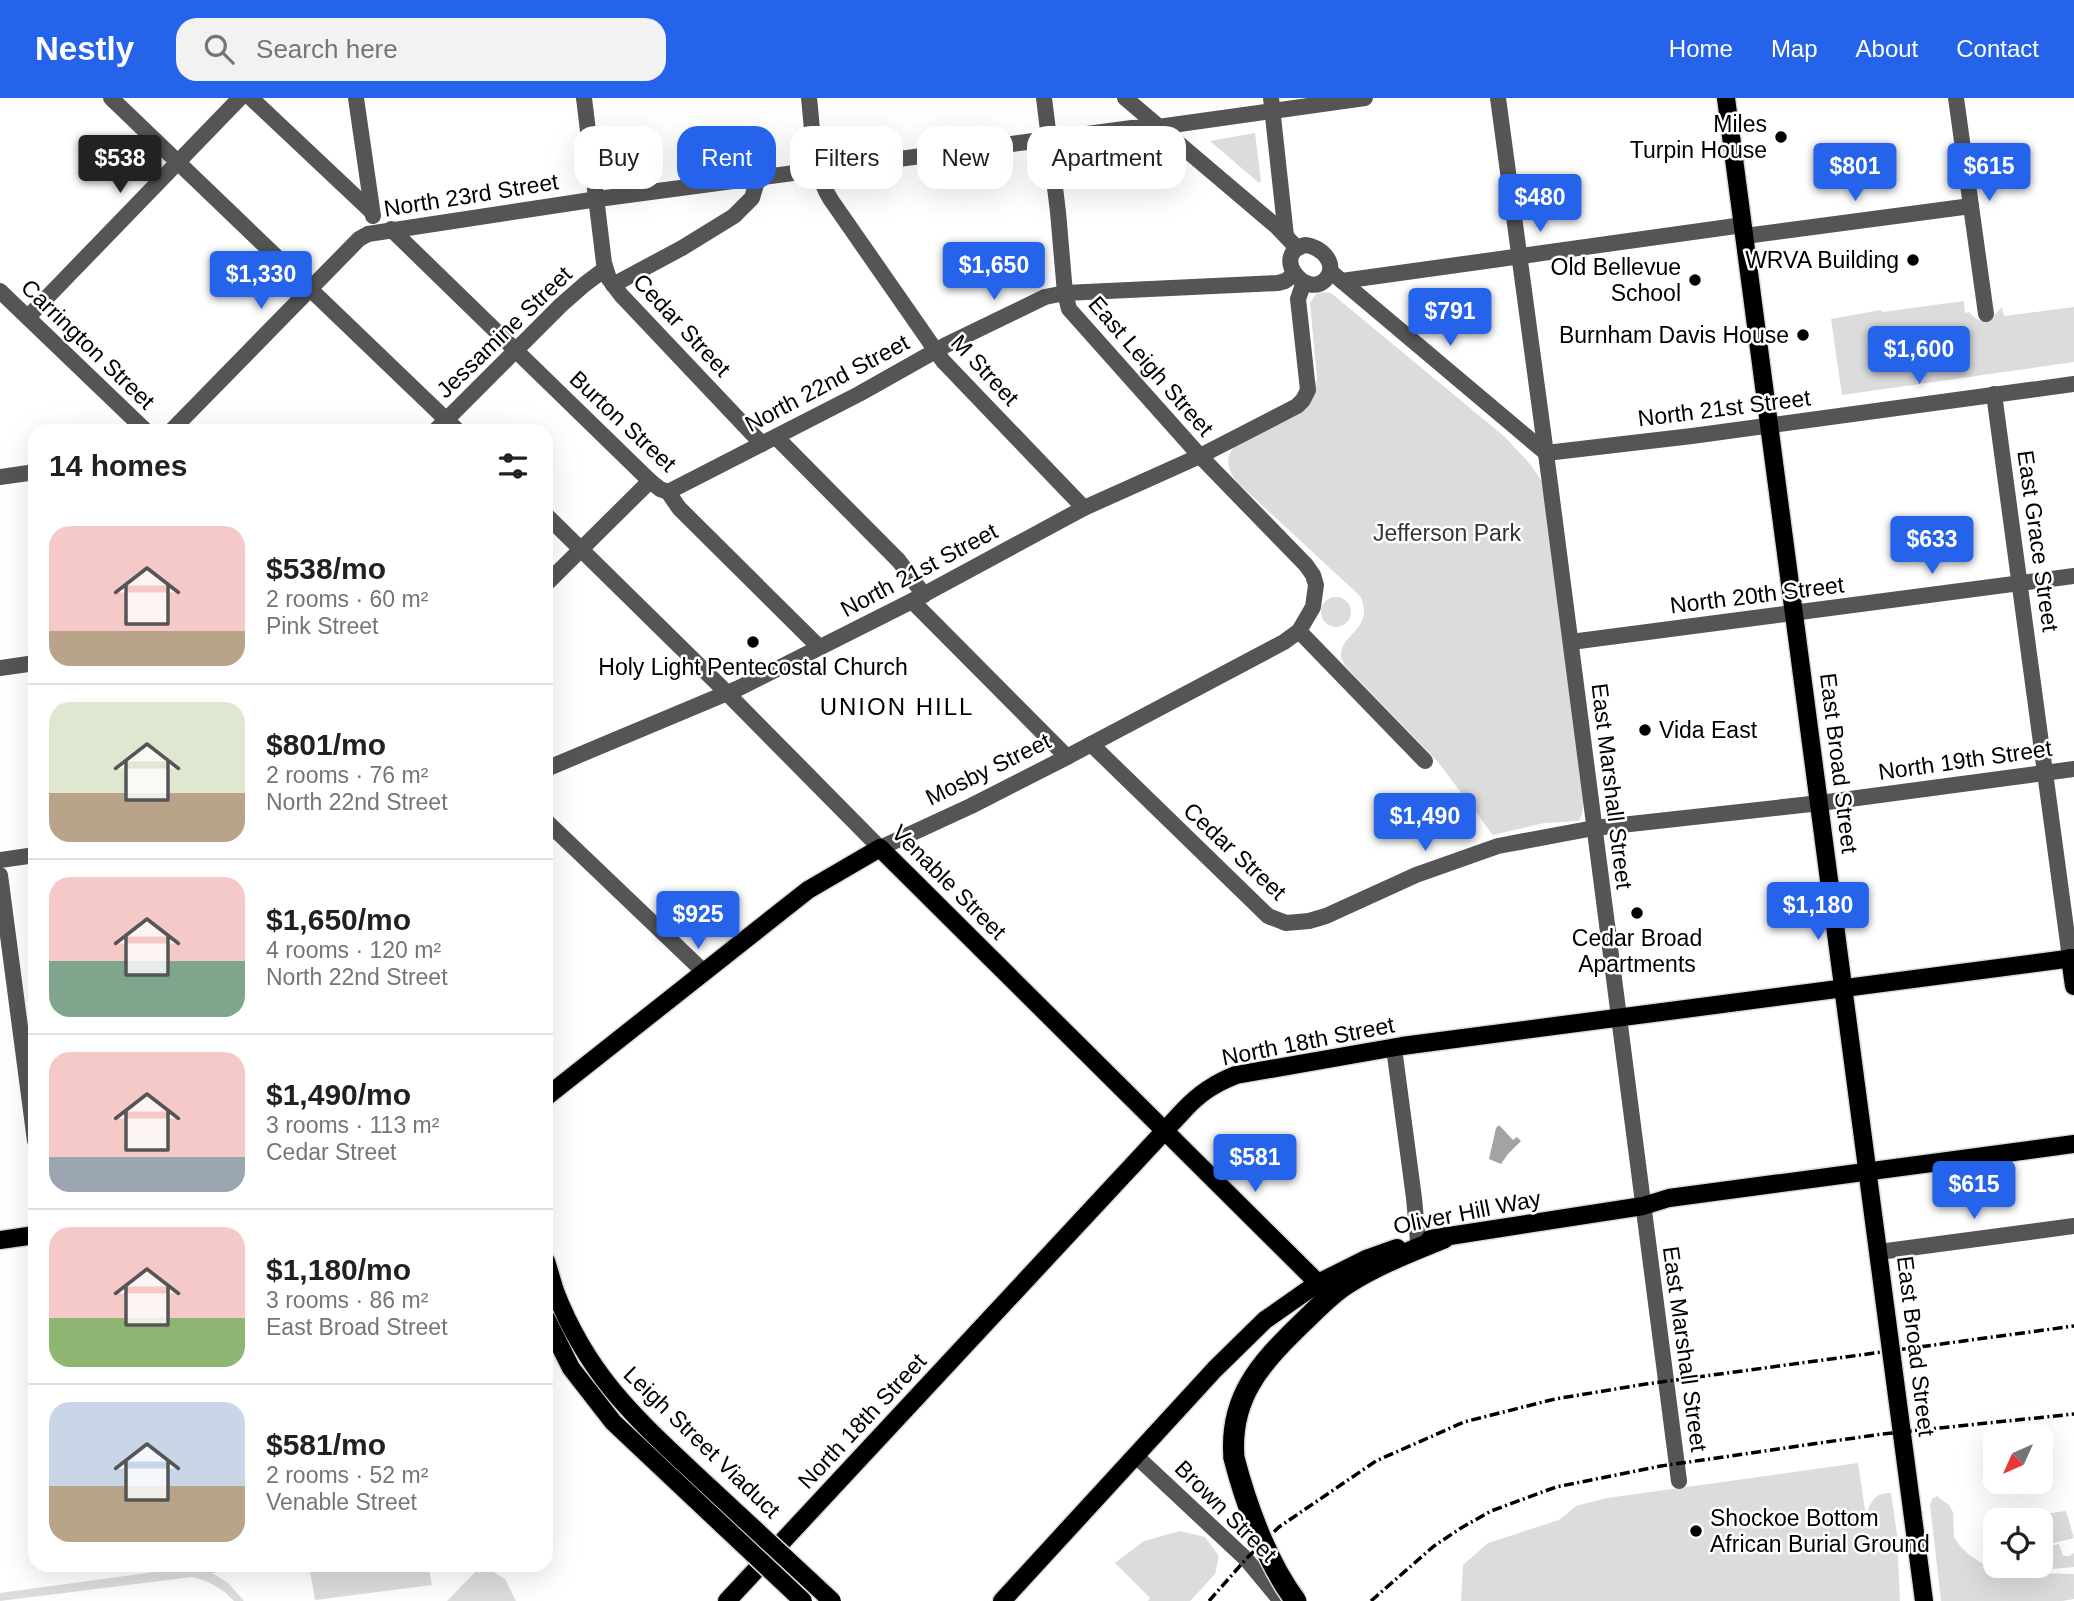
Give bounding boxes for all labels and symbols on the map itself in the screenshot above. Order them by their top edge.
place label: Miles Turpin House [1630,111,1767,163]
marker: Miles Turpin House [1773,129,1789,145]
pin: $538 [79,136,161,195]
pin: $801 [1814,144,1896,203]
pin: $615 [1948,144,2030,203]
street label: North 23rd Street [382,168,561,222]
pin: $480 [1499,174,1581,234]
pin: $1,650 [937,242,1051,302]
place label: WRVA Building [1745,247,1899,273]
pin: $1,330 [204,252,318,311]
marker: WRVA Building [1905,252,1921,268]
place label: Old Bellevue School [1551,254,1681,306]
street label: Jessamine Street [431,261,577,403]
street label: Cedar Street [628,268,736,382]
marker: Old Bellevue School [1687,272,1703,288]
street label: Carrington Street [16,274,160,415]
pin: $791 [1409,288,1491,348]
street label: East Leigh Street [1083,291,1219,442]
place label: Burnham Davis House [1559,322,1789,348]
marker: Burnham Davis House [1795,327,1811,343]
pin: $1,600 [1862,327,1976,386]
street label: North 22nd Street [741,329,914,437]
street label: M Street [946,329,1025,411]
street label: Burton Street [565,365,682,477]
street label: North 21st Street [1636,384,1812,431]
street label: East Grace Street [2012,449,2064,634]
street label: North 21st Street [836,517,1002,622]
pin: $633 [1891,517,1973,576]
park label: Jefferson Park [1373,520,1521,546]
street label: North 20th Street [1668,571,1846,619]
marker: Holy Light Pentecostal Church [745,634,761,650]
place label: Holy Light Pentecostal Church [598,654,908,680]
street label: East Broad Street [1815,671,1863,855]
street label: East Marshall Street [1586,682,1638,891]
district label: UNION HILL [820,693,974,720]
place label: Vida East [1659,717,1758,743]
marker: Vida East [1637,722,1653,738]
street label: Mosby Street [921,727,1055,810]
street label: North 19th Street [1876,735,2054,785]
pin: $1,490 [1368,794,1482,853]
street label: Cedar Street [1178,797,1292,905]
street label: Venable Street [886,819,1012,945]
pin: $1,180 [1761,882,1875,942]
pin: $925 [657,892,739,951]
marker: Cedar Broad Apartments [1629,905,1645,921]
place label: Cedar Broad Apartments [1572,925,1702,977]
street label: North 18th Street [1220,1011,1397,1070]
pin: $581 [1214,1134,1296,1194]
pin: $615 [1933,1162,2015,1221]
street label: Oliver Hill Way [1391,1185,1544,1239]
street label: East Marshall Street [1658,1245,1712,1454]
street label: East Broad Street [1892,1254,1940,1438]
street label: North 18th Street [793,1348,932,1494]
street label: Leigh Street Viaduct [619,1361,786,1524]
north arrow [1983,1424,2053,1494]
street label: Brown Street [1170,1455,1283,1568]
place label: Shockoe Bottom African Burial Ground [1710,1505,1930,1557]
marker: Shockoe Bottom African Burial Ground [1688,1523,1704,1539]

